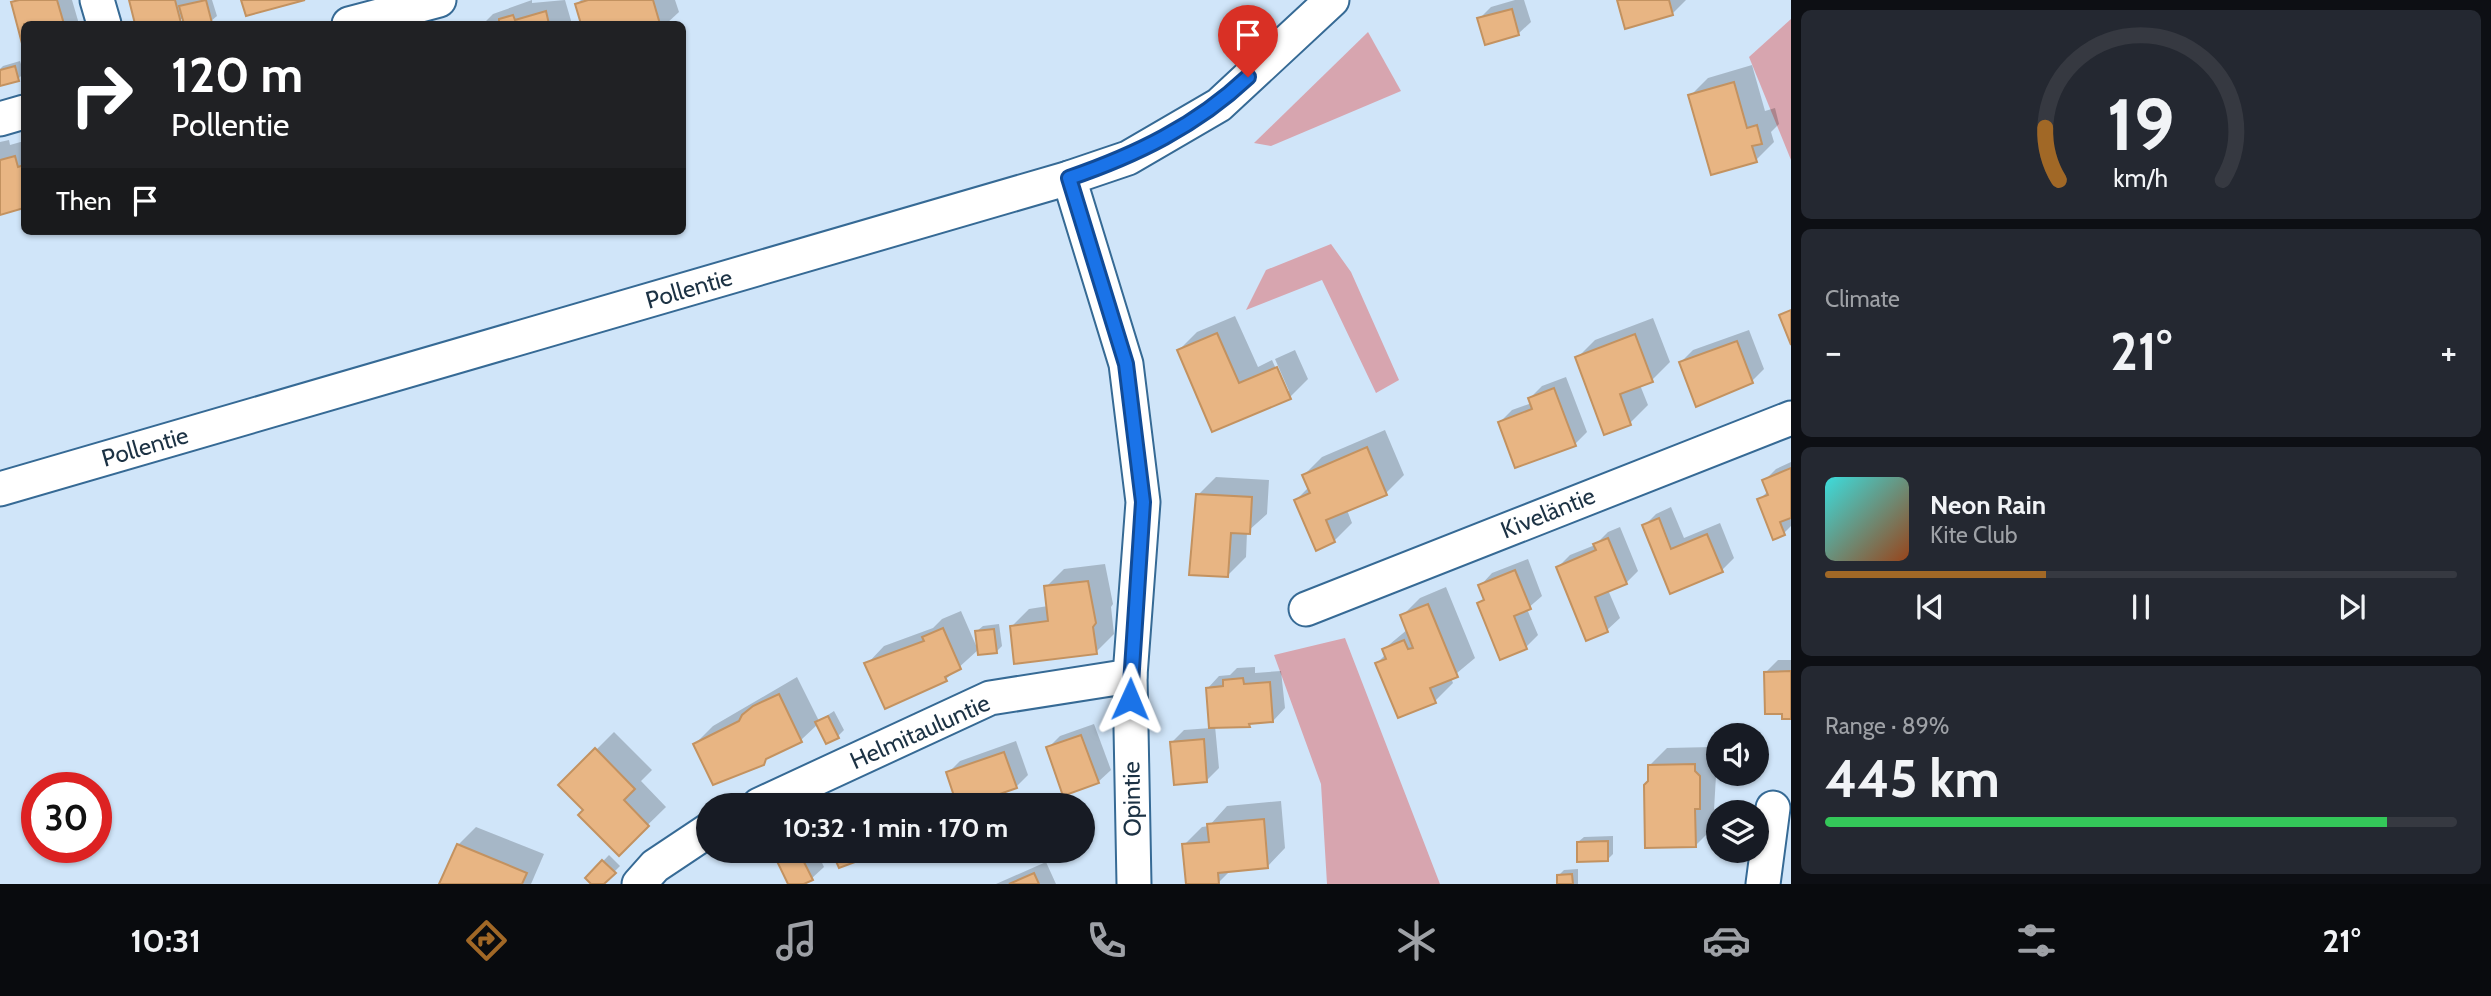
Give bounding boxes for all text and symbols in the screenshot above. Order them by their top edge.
pin [1218,5,1278,77]
icon: arrive [1229,16,1267,54]
text: 120 m [171,45,303,104]
icon: right [56,49,147,140]
text: 19 [2107,81,2175,169]
text: Pollentie [171,105,289,144]
text: km/h [2114,163,2168,193]
icon: arrive [126,182,164,220]
text: Then [56,185,112,217]
street label: Pollentie [642,262,736,315]
text: Climate [1825,285,1900,313]
text: 21° [2110,320,2172,383]
text: − [1825,328,1842,375]
text: + [2440,328,2457,375]
street label: Pollentie [98,420,192,473]
street label: Kiveläntie [1496,481,1599,545]
text: Neon Rain [1930,489,2046,521]
text: Kite Club [1930,521,2017,549]
icon: previous [1911,588,1949,626]
icon: pause [2122,588,2160,626]
icon: next [2333,588,2371,626]
position arrow [1093,662,1167,736]
street label: Helmitauluntie [845,688,994,775]
text: Range · 89% [1825,712,1949,740]
map controls [1706,723,1769,863]
button: sound [1706,723,1769,786]
text: 445 km [1825,747,2000,810]
street label: Opintie [1116,761,1147,837]
speed limit sign: 30 [21,772,112,863]
button: layers [1706,800,1769,863]
text: 10:32 · 1 min · 170 m [783,812,1008,844]
icon: directions [462,916,511,965]
icon: music [772,916,821,965]
icon: phone [1082,916,1131,965]
icon: climate [1392,916,1441,965]
icon: car [1702,916,1751,965]
icon: filters [2012,916,2061,965]
text: 10:31 [131,921,201,960]
text: 21° [2322,921,2360,960]

